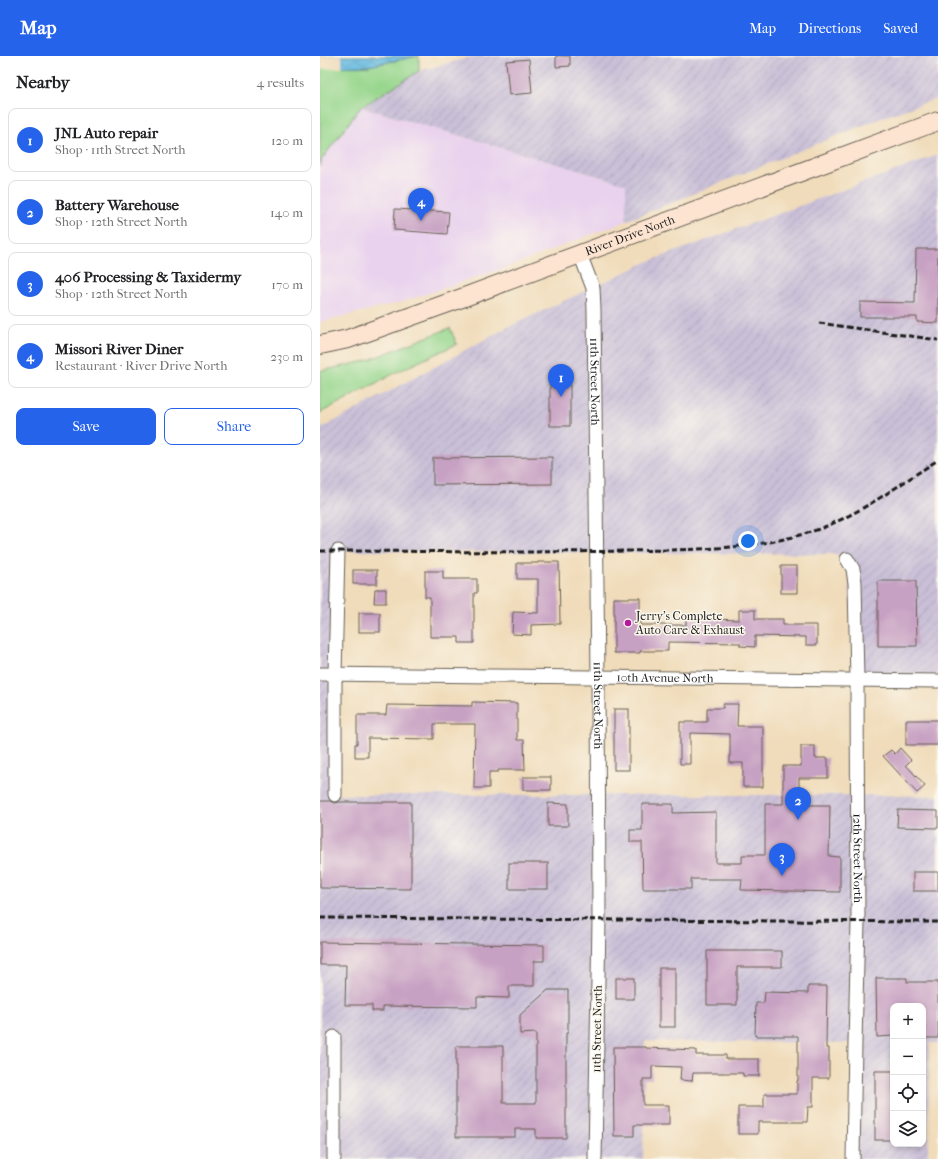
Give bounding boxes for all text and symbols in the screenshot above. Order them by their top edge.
text: Map [20,17,56,39]
text: Map [749,20,776,37]
text: Directions [798,20,861,37]
text: Saved [883,20,918,37]
text: Nearby [16,72,70,92]
text: 4 results [257,75,304,90]
text: JNL Auto repair [55,124,158,142]
text: 1 [28,133,32,148]
text: 120 m [271,133,303,148]
text: Shop · 11th Street North [55,142,186,157]
pin: 4 [408,188,434,221]
text: Battery Warehouse [55,196,179,214]
text: 2 [27,205,33,220]
text: 140 m [270,205,303,220]
street label: River Drive North [583,212,677,259]
text: Shop · 12th Street North [55,214,188,229]
text: 406 Processing & Taxidermy [55,268,241,286]
text: 3 [27,277,33,292]
text: 170 m [271,277,303,292]
text: Shop · 12th Street North [55,286,188,301]
street label: 11th Street North [587,338,602,426]
text: Missori River Diner [55,340,183,358]
text: 4 [26,349,34,364]
text: 230 m [270,349,303,364]
text: Restaurant · River Drive North [55,358,228,373]
pin: 1 [548,364,574,397]
button: Save [16,408,156,445]
button: Share [164,408,304,445]
your location [738,531,758,551]
place label: Jerry's Complete Auto Care & Exhaust [635,609,745,637]
marker: Jerry's Complete Auto Care & Exhaust [623,618,633,628]
street label: 11th Street North [591,662,605,750]
street label: 10th Avenue North [616,670,714,685]
pin: 2 [785,787,811,820]
street label: 12th Street North [851,813,865,903]
pin: 3 [769,843,795,876]
street label: 11th Street North [589,985,605,1073]
map controls [890,1003,926,1147]
button: + [890,1003,926,1039]
button: − [890,1039,926,1075]
button: locate [890,1075,926,1111]
button: layers [890,1111,926,1147]

